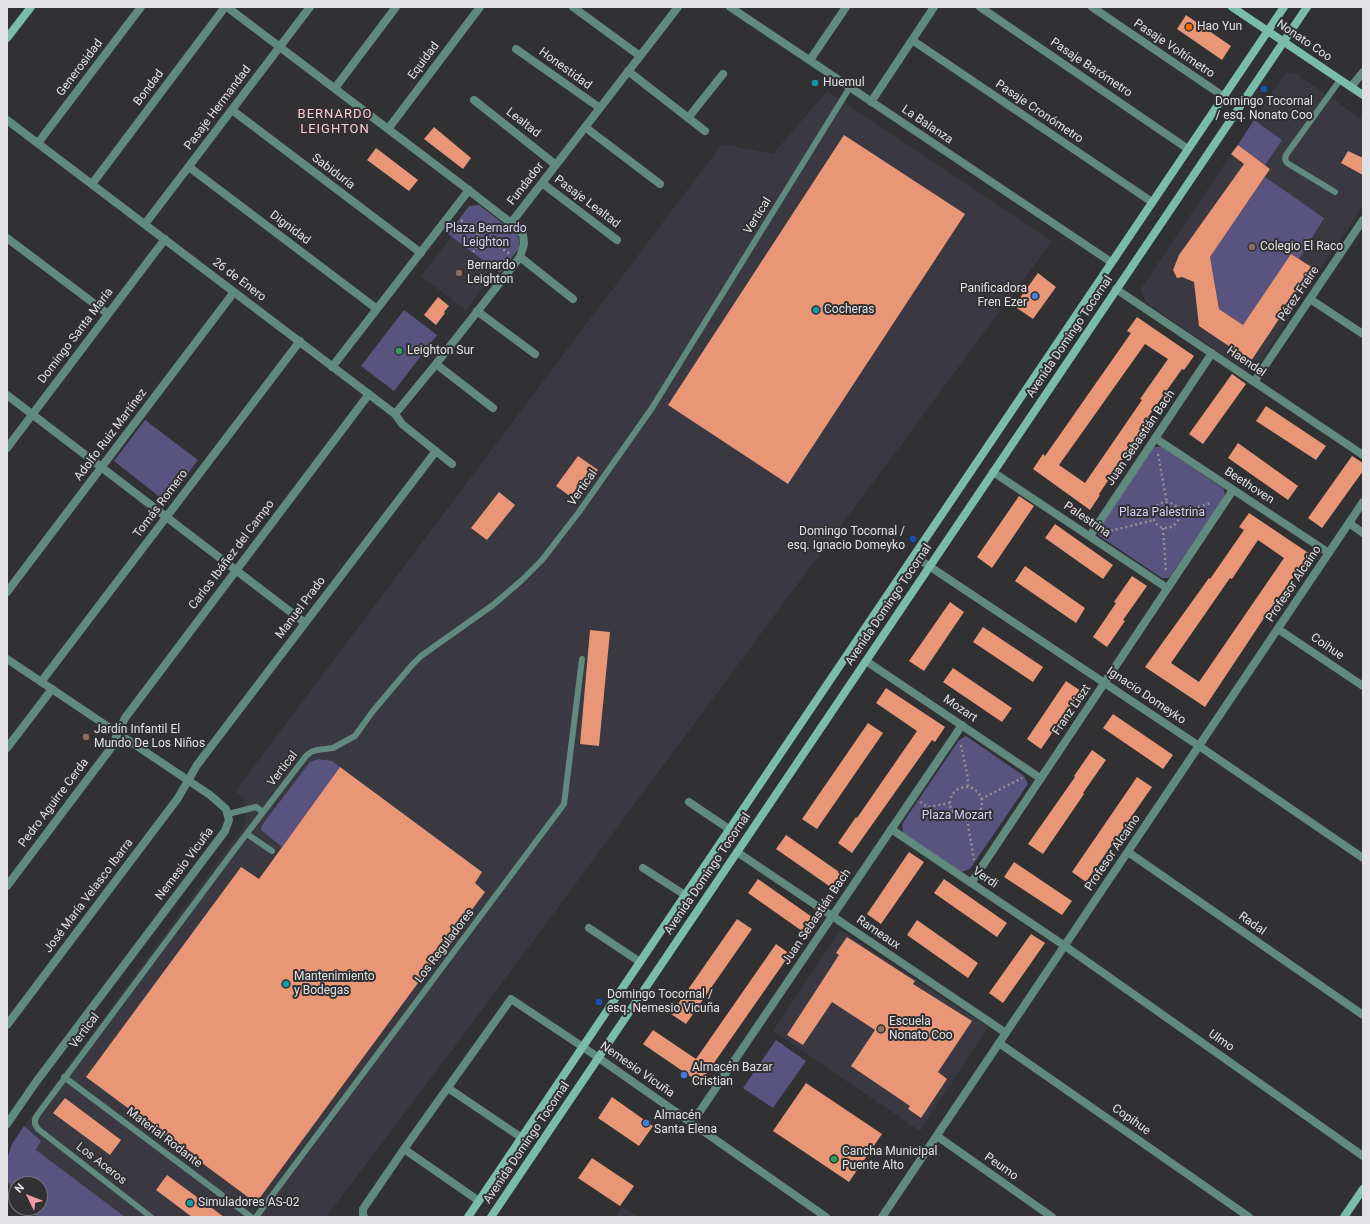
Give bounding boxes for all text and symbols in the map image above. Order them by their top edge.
street label: Pasaje Voltímetro [1131,17,1217,81]
street label: Nonato Coo [1274,17,1334,65]
place label: Hao Yun [1197,20,1242,34]
marker: Hao Yun [1184,22,1194,32]
street label: Pasaje Barómetro [1047,35,1135,101]
street label: Generosidad [54,37,106,99]
street label: Equidad [405,39,443,83]
street label: Honestidad [536,45,594,93]
street label: Pasaje Hermandad [182,63,254,153]
street label: Bondad [131,67,167,109]
place label: Huemul [823,76,865,90]
street label: Pasaje Cronómetro [992,77,1086,147]
marker: Huemul [810,78,820,88]
marker: Domingo Tocornal / esq. Nonato Coo [1259,84,1269,94]
place label: Domingo Tocornal / esq. Nonato Coo [1215,95,1313,123]
street label: La Balanza [899,103,955,147]
street label: Lealtad [503,105,543,141]
district label: BERNARDO LEIGHTON [298,107,372,138]
street label: Sabiduría [309,151,357,193]
street label: Fundador [505,160,547,208]
street label: Pasaje Lealtad [551,173,623,231]
street label: Vertical [741,195,775,237]
street label: Dignidad [267,208,313,248]
park label: Plaza Bernardo Leighton [445,222,527,250]
place label: Colegio El Raco [1260,240,1343,254]
marker: Colegio El Raco [1247,242,1257,252]
street label: 26 de Enero [209,255,269,305]
place label: Bernardo Leighton [467,259,516,287]
street label: Pérez Freire [1275,264,1323,324]
marker: Bernardo Leighton [454,268,464,278]
street label: Avenida Domingo Tocornal [1024,273,1116,401]
place label: Panificadora Fren Ezer [960,282,1027,310]
street label: Domingo Santa María [35,285,117,387]
marker: Panificadora Fren Ezer [1030,291,1040,301]
place label: Cocheras [824,303,874,317]
marker: Cocheras [811,305,821,315]
place label: Leighton Sur [407,344,474,358]
street label: Haendel [1224,344,1268,380]
marker: Leighton Sur [394,346,404,356]
street label: Adolfo Ruiz Martínez [72,386,150,484]
street label: Juan Sebastián Bach [1104,387,1178,489]
street label: Beethoven [1222,465,1276,507]
street label: Tomás Romero [131,467,191,541]
street label: Vertical [565,467,601,509]
street label: Carlos Ibáñez del Campo [186,497,278,613]
street label: Palestrina [1061,499,1113,541]
park label: Plaza Palestrina [1119,506,1205,520]
place label: Domingo Tocornal / esq. Ignacio Domeyko [787,525,905,553]
marker: Domingo Tocornal / esq. Ignacio Domeyko [908,534,918,544]
street label: Avenida Domingo Tocornal [843,541,935,669]
street label: Profesor Alcaíno [1263,543,1325,625]
street label: Manuel Prado [273,574,329,642]
street label: Coihue [1308,631,1346,663]
street label: Ignacio Domeyko [1104,664,1188,728]
street label: Franz Liszt [1050,682,1094,738]
street label: Mozart [940,692,980,726]
place label: Jardín Infantil El Mundo De Los Niños [94,723,205,751]
marker: Jardín Infantil El Mundo De Los Niños [81,732,91,742]
street label: Vertical [265,749,301,789]
street label: Pedro Aguirre Cerda [16,756,92,850]
park label: Plaza Mozart [922,809,992,823]
street label: Avenida Domingo Tocornal [662,810,754,938]
street label: Profesor Alcaíno [1082,812,1144,894]
street label: Nemesio Vicuña [153,825,217,903]
street label: José María Velasco Ibarra [41,836,137,956]
street label: Verdi [970,864,1000,892]
street label: Juan Sebastián Bach [780,866,854,968]
street label: Los Reguladores [412,906,478,986]
street label: Radal [1236,909,1268,939]
street label: Rameaux [853,913,903,953]
place label: Mantenimiento y Bodegas [294,970,375,998]
marker: Mantenimiento y Bodegas [281,979,291,989]
place label: Domingo Tocornal / esq. Nemesio Vicuña [607,988,720,1016]
marker: Domingo Tocornal / esq. Nemesio Vicuña [594,997,604,1007]
street label: Vertical [67,1010,103,1052]
place label: Escuela Nonato Coo [889,1015,953,1043]
marker: Escuela Nonato Coo [876,1024,886,1034]
street label: Ulmo [1205,1027,1237,1055]
street label: Nemesio Vicuña [597,1039,677,1101]
place label: Almacén Bazar Cristian [692,1061,773,1089]
marker: Almacén Bazar Cristian [679,1070,689,1080]
street label: Avenida Domingo Tocornal [481,1079,573,1207]
street label: Copihue [1109,1102,1153,1138]
street label: Material Rodante [123,1105,205,1171]
place label: Almacén Santa Elena [654,1109,717,1137]
marker: Almacén Santa Elena [641,1118,651,1128]
street label: Los Aceros [73,1140,129,1188]
place label: Cancha Municipal Puente Alto [842,1145,937,1173]
street label: Peumo [981,1150,1021,1184]
marker: Cancha Municipal Puente Alto [829,1154,839,1164]
north arrow [8,1176,48,1216]
text: N [12,1181,27,1195]
place label: Simuladores AS-02 [198,1196,299,1210]
marker: Simuladores AS-02 [185,1198,195,1208]

